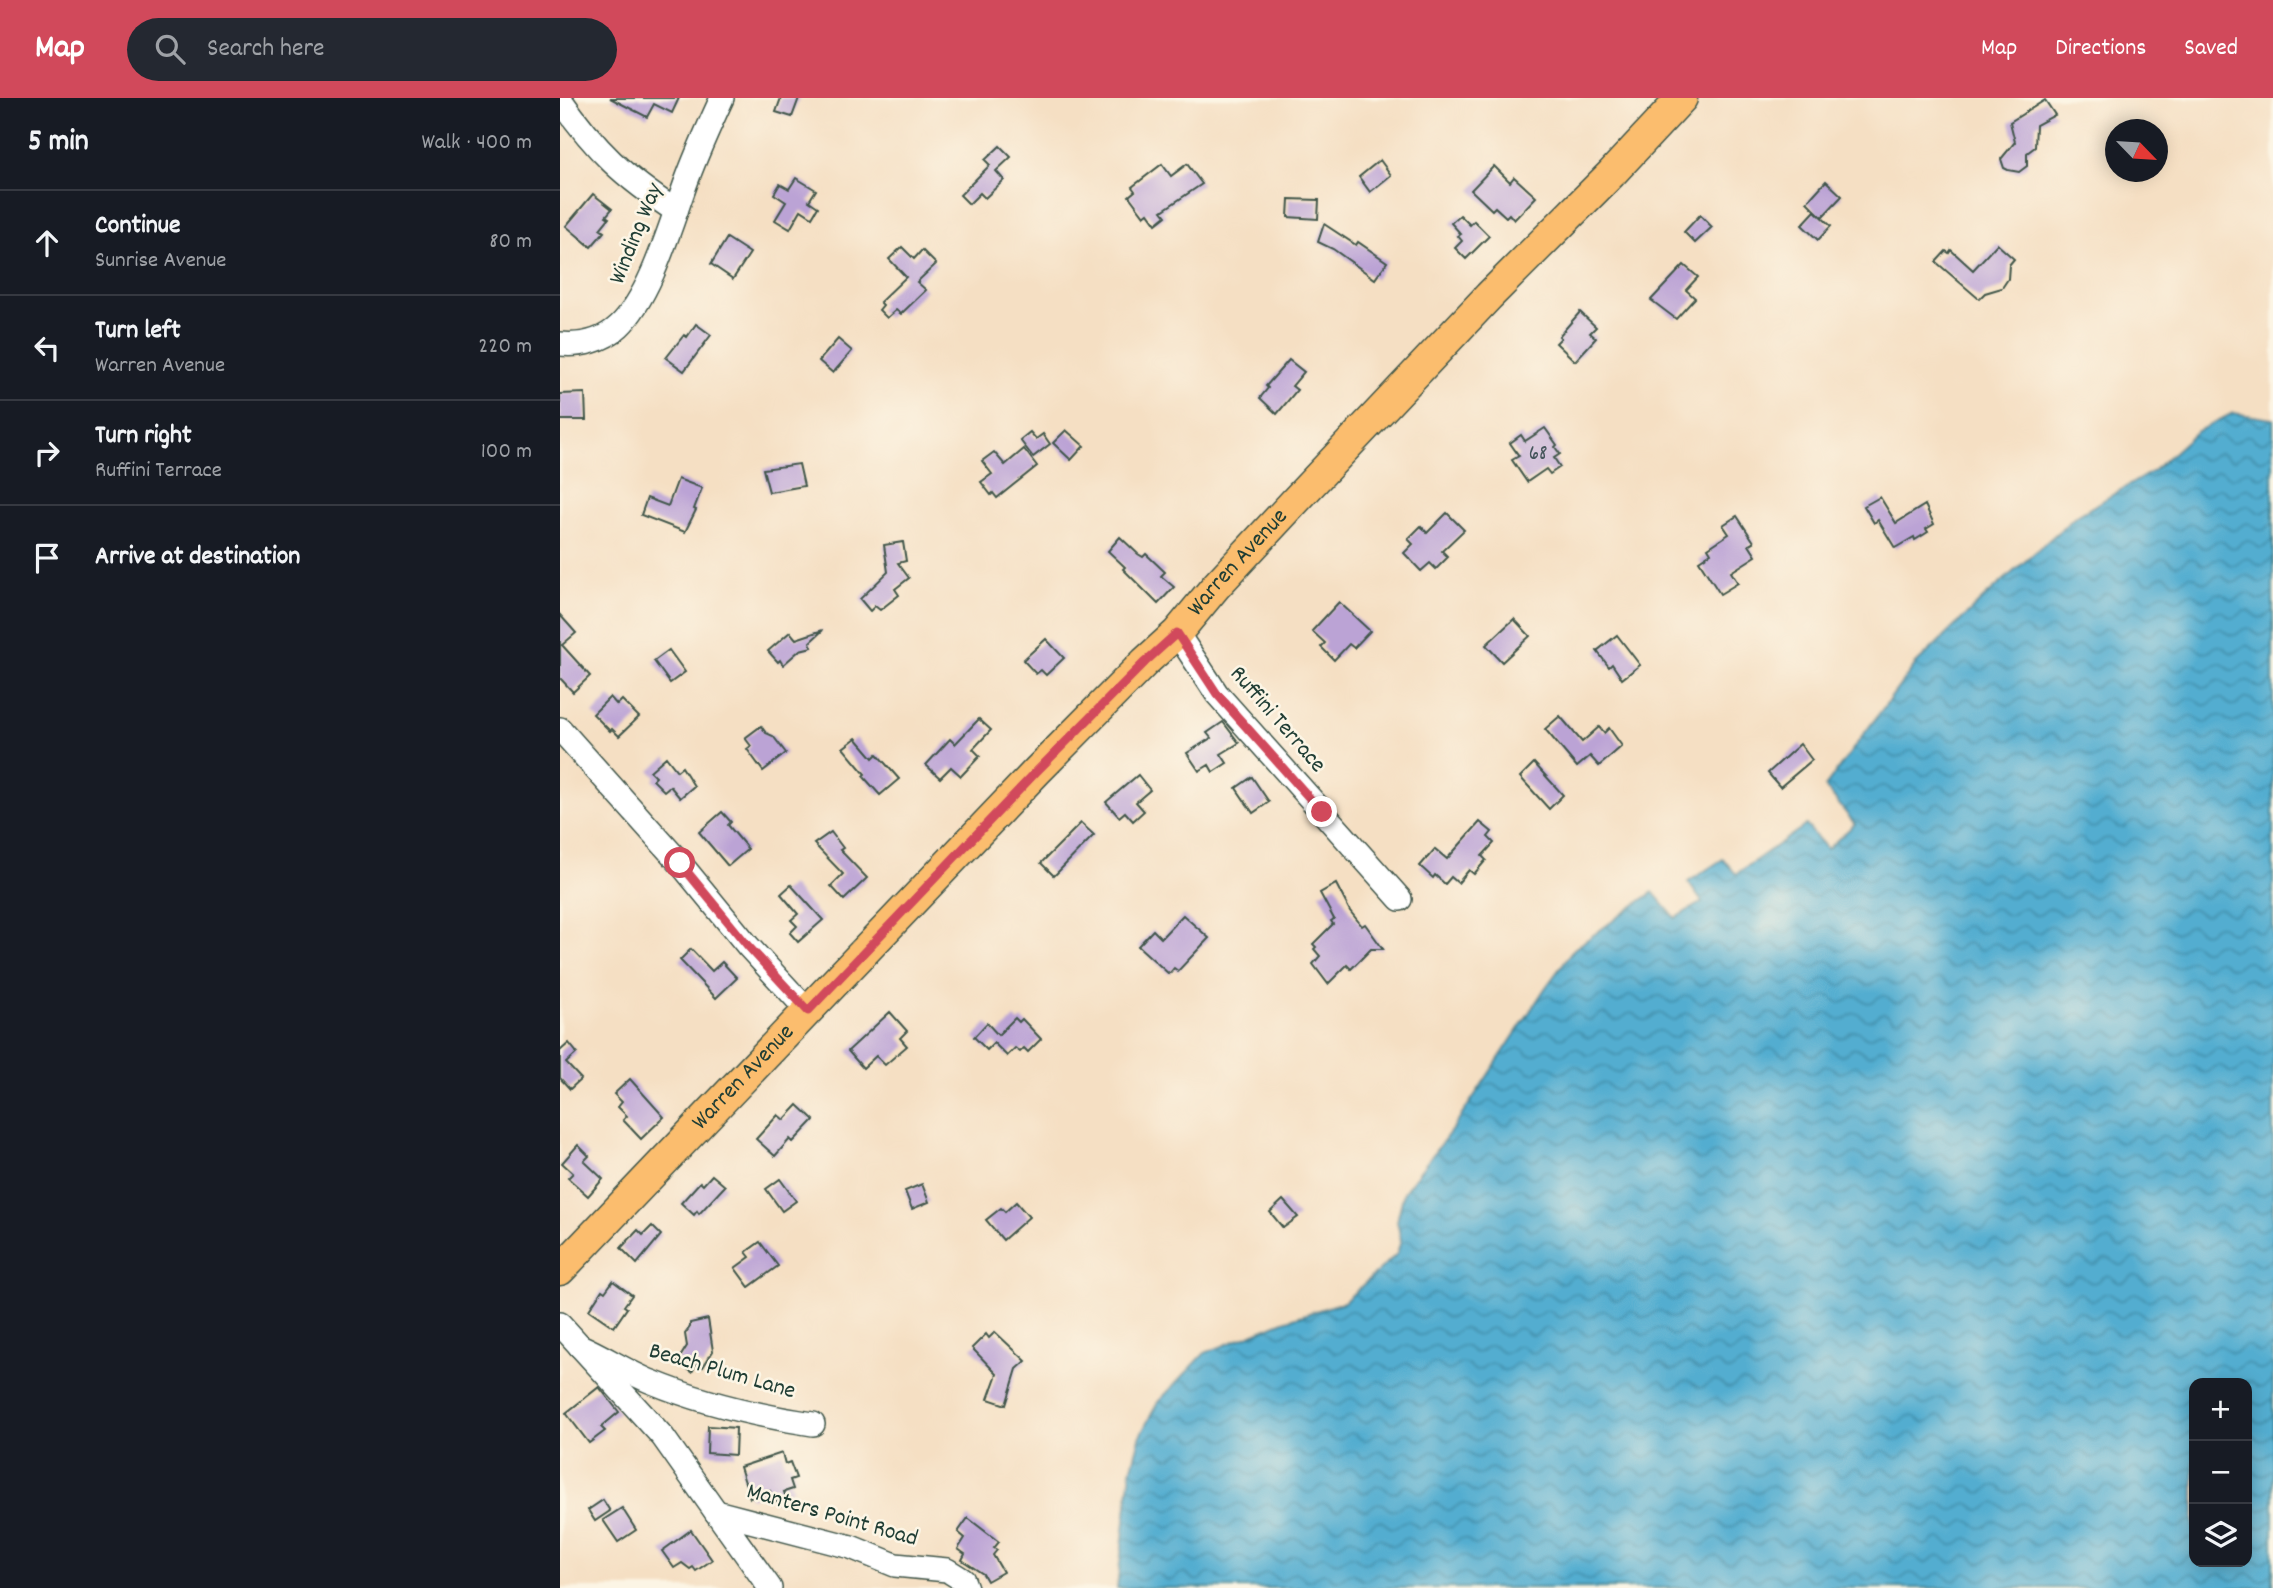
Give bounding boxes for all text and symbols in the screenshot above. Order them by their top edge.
search box [127,18,617,81]
text: Map [35,26,85,73]
icon: search [151,30,189,68]
text: Search here [207,31,325,68]
text: Map [1981,32,2017,66]
text: Directions [2055,32,2146,66]
text: Saved [2184,32,2238,66]
north arrow [2105,119,2168,182]
text: 5 min [28,122,89,165]
text: Walk · 400 m [422,127,532,160]
street label: Winding Way [601,177,673,290]
text: Continue [95,208,180,245]
icon: ahead [28,224,66,262]
text: 80 m [489,226,532,259]
text: Sunrise Avenue [95,245,226,278]
text: Turn left [95,313,181,350]
icon: left [28,329,66,367]
text: 220 m [478,331,532,364]
text: Warren Avenue [95,350,225,383]
text: Turn right [95,418,192,455]
icon: right [28,434,66,472]
text: 100 m [481,436,532,469]
house number: 68 [1529,440,1547,470]
text: Ruffini Terrace [95,455,222,488]
street label: Warren Avenue [1180,501,1296,624]
icon: arrive [28,539,66,577]
text: Arrive at destination [95,539,300,576]
street label: Ruffini Terrace [1221,659,1333,781]
route end [1306,796,1337,827]
route start [664,847,695,878]
street label: Warren Avenue [685,1017,803,1139]
street label: Beach Plum Lane [645,1335,799,1409]
map controls [2189,1378,2252,1567]
button: + [2189,1378,2252,1441]
button: − [2189,1441,2252,1504]
street label: Manters Point Road [742,1475,922,1557]
button: layers [2189,1504,2252,1567]

